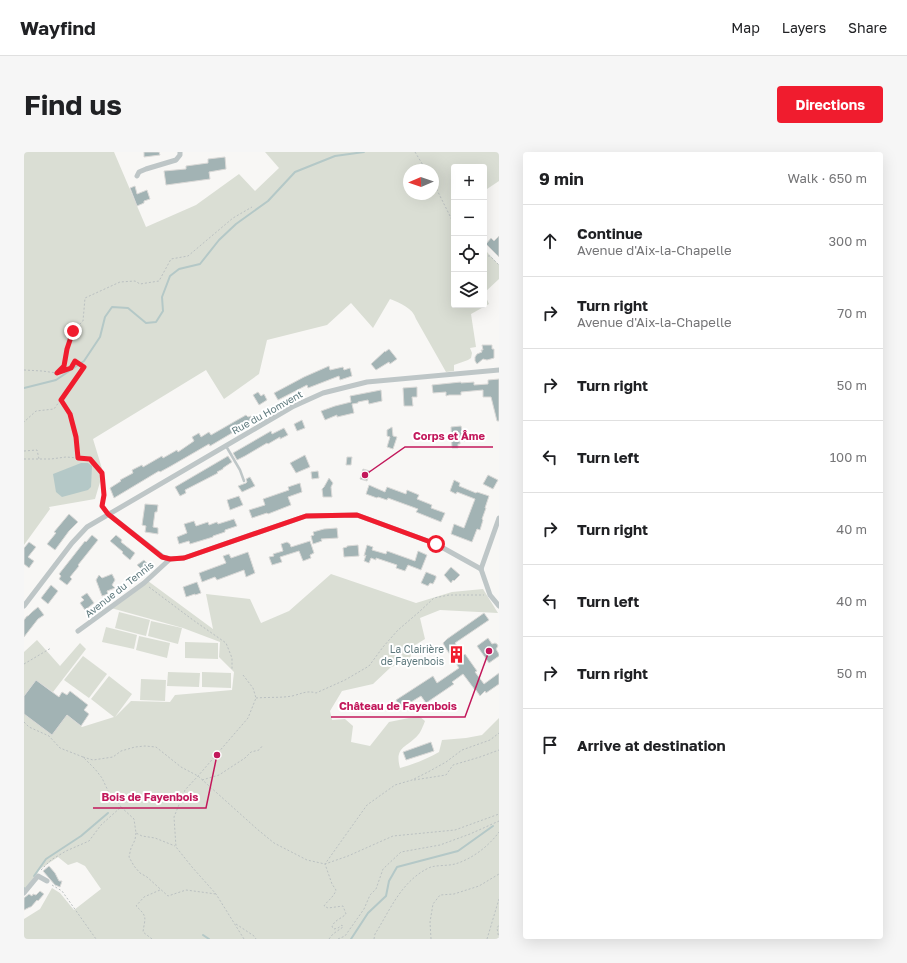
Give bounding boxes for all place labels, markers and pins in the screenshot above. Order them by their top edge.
callout: Corps et Âme [405,424,493,447]
place label: La Clairière de Fayenbois [381,643,444,667]
building icon: La Clairière de Fayenbois [447,645,467,665]
callout: Château de Fayenbois [331,694,465,717]
callout: Bois de Fayenbois [93,785,206,808]

